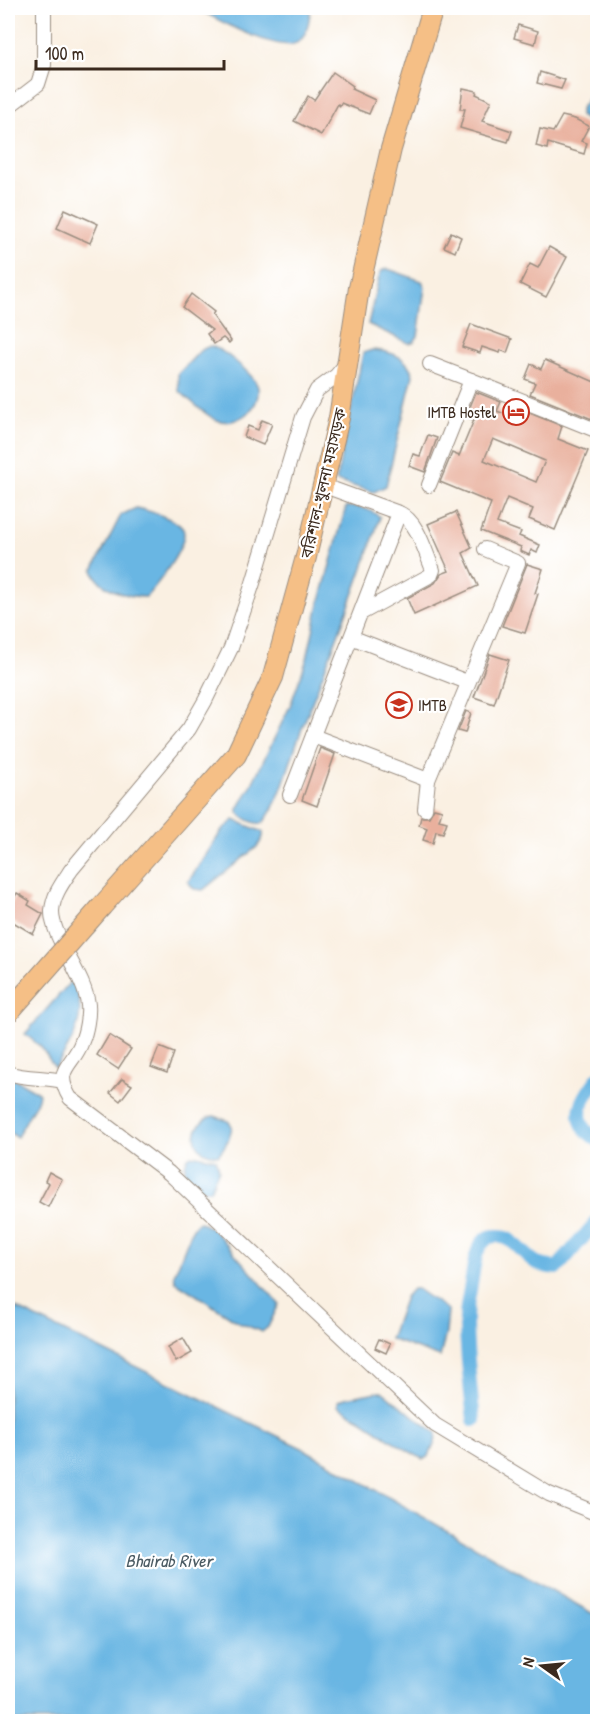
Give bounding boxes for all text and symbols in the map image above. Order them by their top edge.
scale bar [36,33,224,71]
text: 100 m [45,41,84,66]
hotel icon: IMTB Hostel [501,397,531,427]
place label: IMTB Hostel [427,401,497,423]
street label: বরিশাল-খুলনা মহাসড়ক [295,405,351,561]
school or university icon: IMTB [384,690,414,720]
place label: IMTB [418,694,447,716]
water label: Bhairab River [126,1548,214,1573]
north arrow [512,1636,572,1696]
text: N [516,1655,539,1669]

